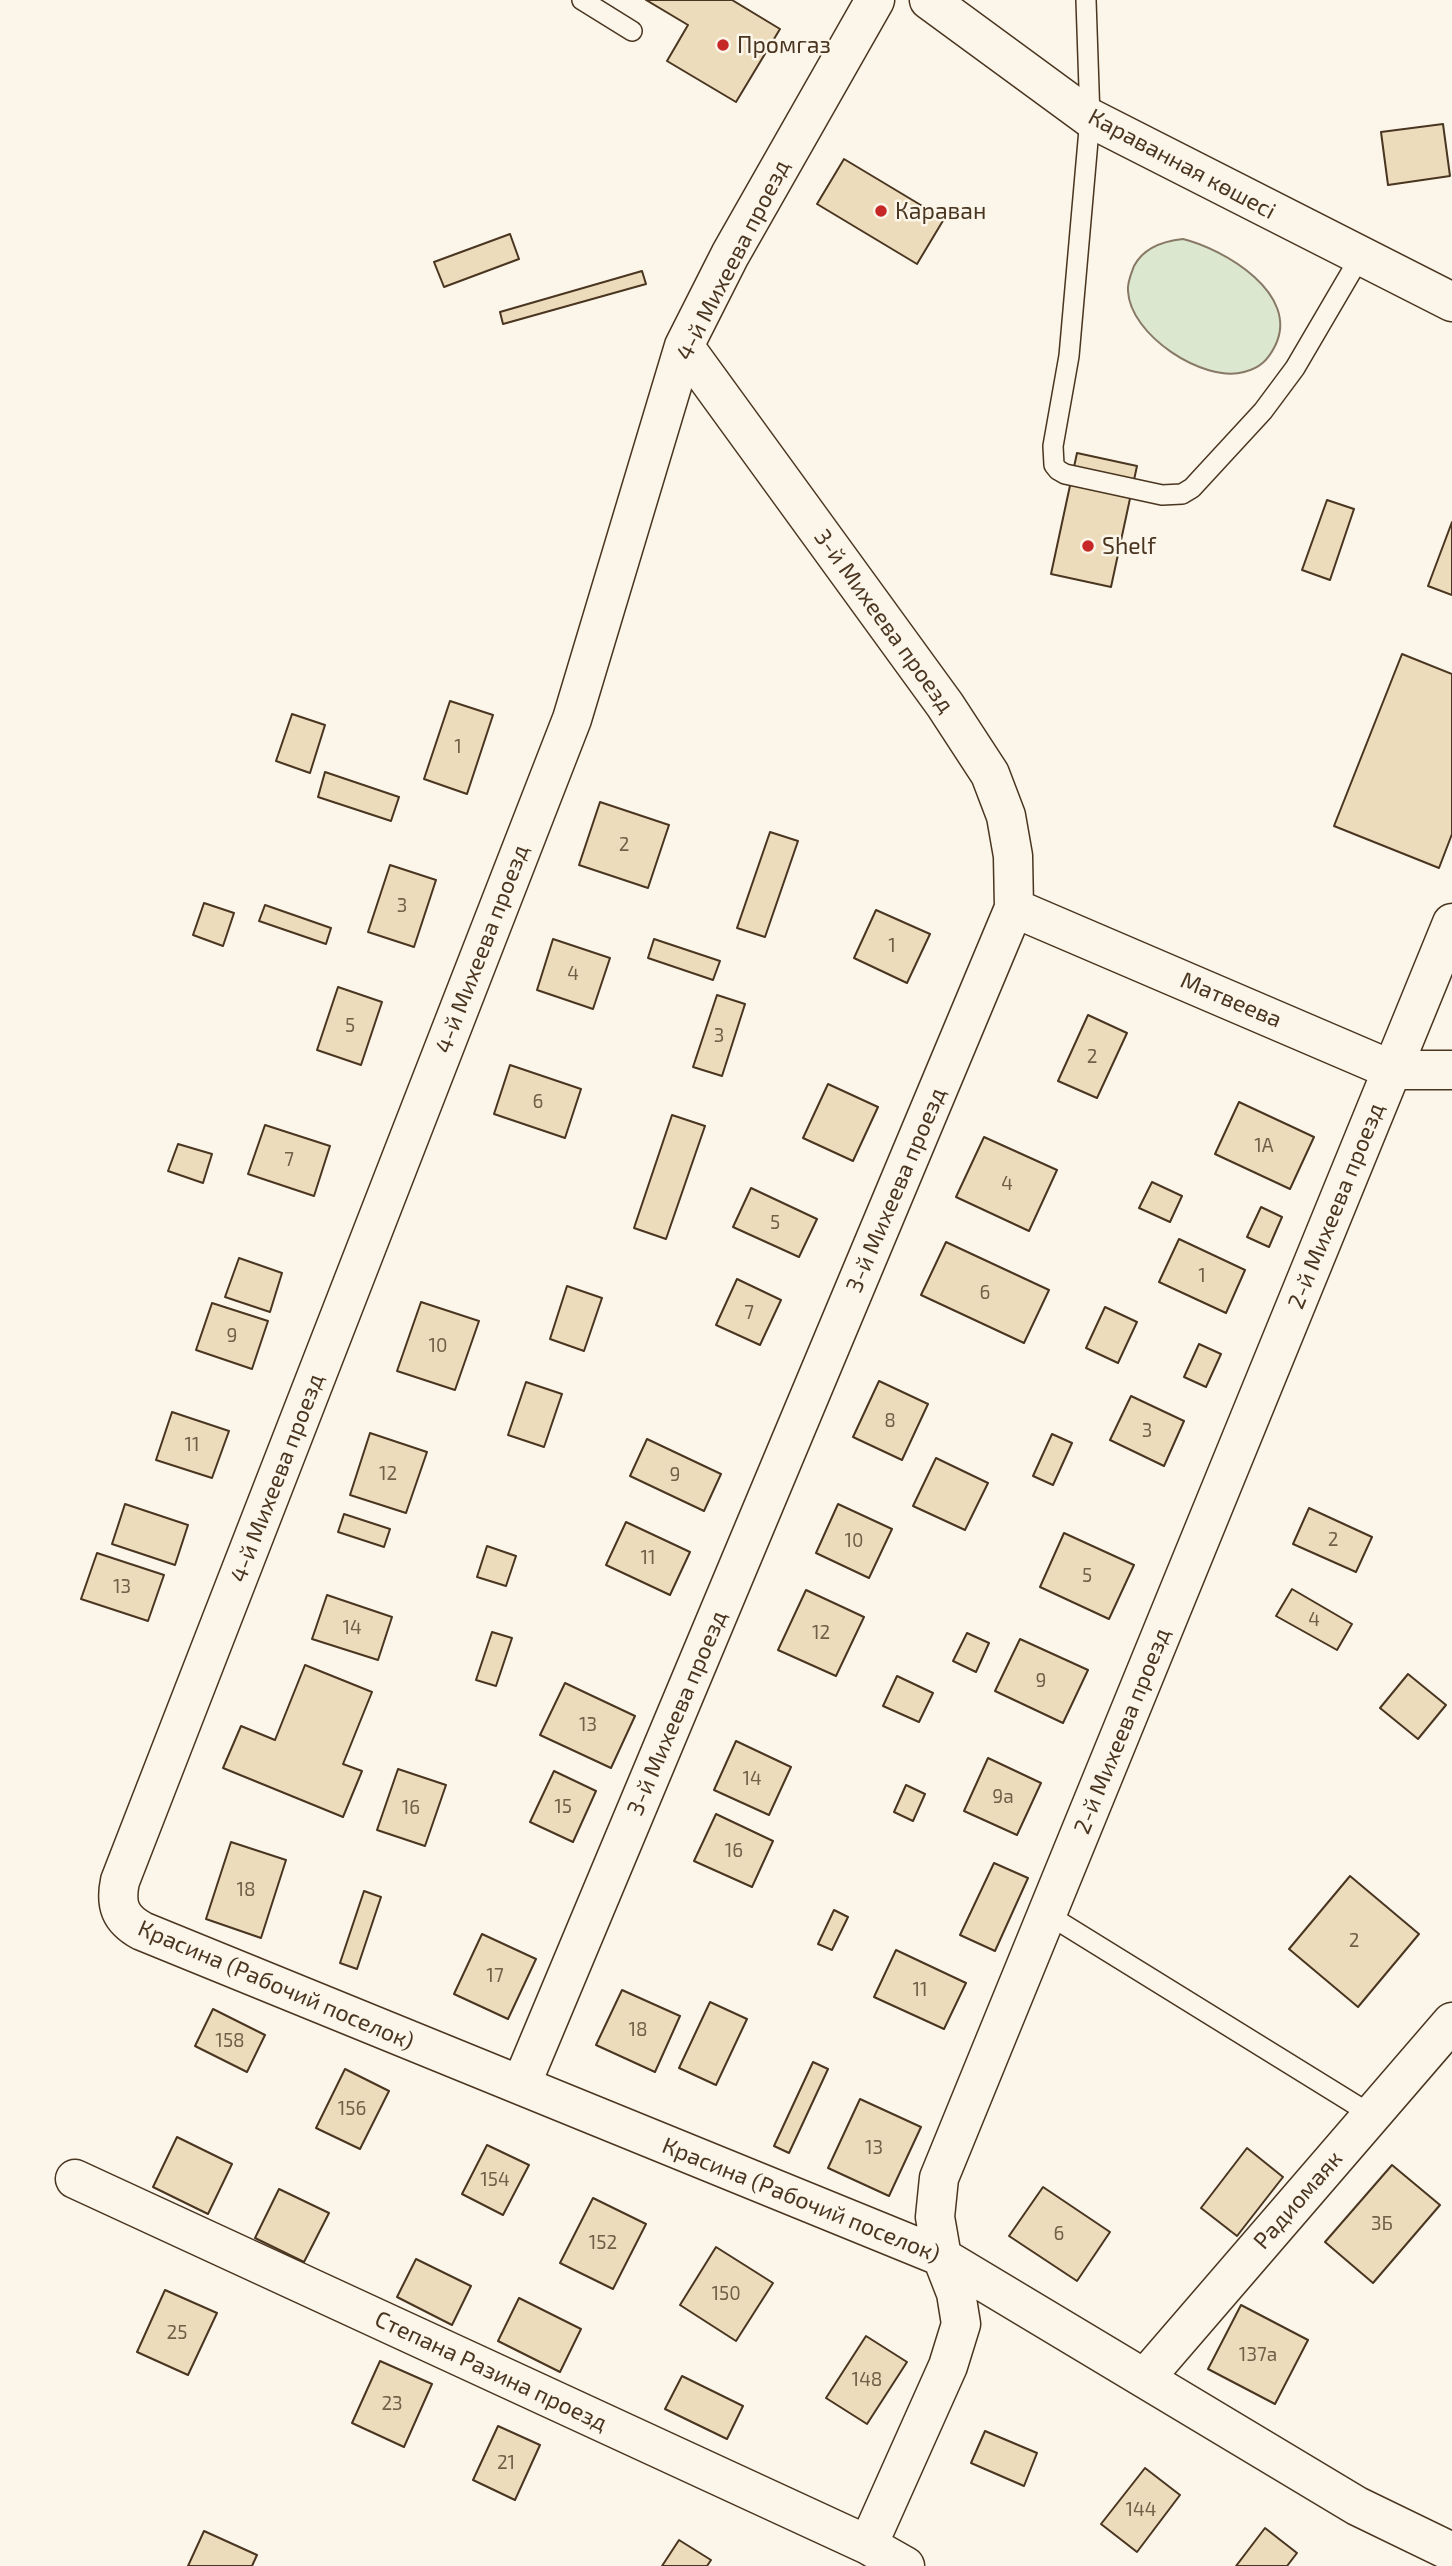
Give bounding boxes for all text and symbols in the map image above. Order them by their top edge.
place label: Промгаз [737,31,831,59]
marker: Промгаз [715,37,731,53]
street label: Караванная көшесі [1083,103,1281,225]
street label: 4-й Михеева проезд [671,155,795,365]
place label: Караван [895,197,986,225]
marker: Караван [873,203,889,219]
street label: 3-й Михеева проезд [808,524,960,718]
place label: Shelf [1102,532,1156,560]
marker: Shelf [1080,538,1096,554]
house number: 1 [454,736,462,758]
house number: 2 [619,834,629,856]
street label: 4-й Михеева проезд [429,841,535,1057]
house number: 3 [397,895,407,917]
house number: 1 [888,935,896,957]
house number: 4 [567,963,579,985]
street label: Матвеева [1176,966,1286,1034]
house number: 5 [345,1015,355,1037]
house number: 3 [714,1025,724,1047]
house number: 2 [1087,1046,1097,1068]
street label: 3-й Михеева проезд [840,1083,952,1297]
house number: 6 [533,1091,543,1113]
street label: 2-й Михеева проезд [1282,1099,1390,1313]
house number: 1А [1254,1135,1274,1157]
house number: 7 [284,1149,294,1171]
house number: 4 [1001,1173,1013,1195]
house number: 5 [770,1212,780,1234]
house number: 1 [1198,1265,1206,1287]
house number: 6 [980,1282,990,1304]
house number: 7 [744,1302,754,1324]
house number: 9 [227,1325,237,1347]
house number: 10 [428,1335,448,1357]
street label: 4-й Михеева проезд [224,1370,330,1586]
house number: 8 [884,1410,896,1432]
house number: 3 [1142,1420,1152,1442]
house number: 11 [184,1434,200,1456]
house number: 12 [379,1463,397,1485]
house number: 9 [670,1464,680,1486]
house number: 2 [1328,1529,1338,1551]
house number: 10 [844,1530,864,1552]
house number: 11 [640,1547,656,1569]
house number: 5 [1082,1565,1092,1587]
house number: 13 [113,1576,131,1598]
street label: 3-й Михеева проезд [621,1606,733,1820]
house number: 4 [1308,1609,1320,1631]
house number: 14 [342,1617,362,1639]
house number: 12 [812,1622,830,1644]
street label: 2-й Михеева проезд [1068,1624,1176,1838]
house number: 9 [1036,1670,1046,1692]
house number: 13 [579,1714,597,1736]
house number: 14 [742,1768,762,1790]
house number: 9а [992,1786,1014,1808]
house number: 15 [554,1796,572,1818]
house number: 16 [402,1797,420,1819]
house number: 16 [725,1840,743,1862]
house number: 18 [236,1879,256,1901]
street label: Красина (Рабочий поселок) [134,1914,418,2056]
house number: 2 [1349,1930,1359,1952]
house number: 17 [486,1965,504,1987]
house number: 11 [912,1979,928,2001]
house number: 18 [628,2019,648,2041]
house number: 158 [215,2030,245,2052]
house number: 156 [338,2098,366,2120]
street label: Красина (Рабочий поселок) [658,2132,944,2268]
house number: 13 [865,2137,883,2159]
street label: Радиомаяк [1248,2145,1348,2255]
house number: 154 [480,2169,510,2191]
house number: 3Б [1371,2213,1393,2235]
house number: 6 [1054,2223,1064,2245]
house number: 152 [589,2232,617,2254]
house number: 150 [711,2283,741,2305]
street label: Степана Разина проезд [370,2305,612,2437]
house number: 25 [167,2322,187,2344]
house number: 137а [1239,2344,1277,2366]
house number: 148 [852,2369,882,2391]
house number: 23 [381,2393,403,2415]
house number: 21 [497,2452,515,2474]
house number: 144 [1126,2499,1156,2521]

